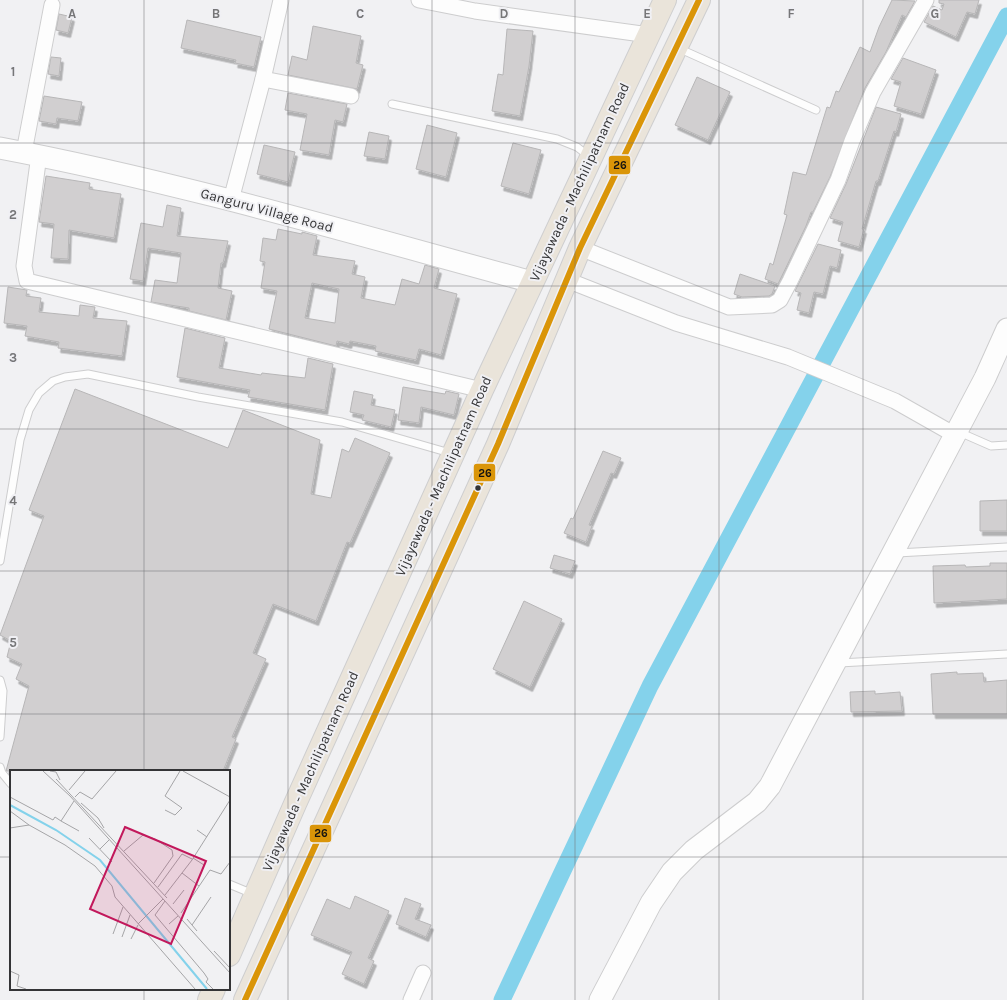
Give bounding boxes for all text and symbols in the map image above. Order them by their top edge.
text: A [68,6,76,21]
text: B [212,6,220,21]
text: C [356,6,364,21]
text: D [500,6,509,21]
text: E [643,6,651,21]
text: F [787,6,795,21]
text: G [931,6,939,21]
text: 1 [11,64,15,79]
street label: Vijayawada - Machilipatnam Road [526,80,633,284]
line badge: 26 [608,155,631,175]
text: 26 [613,159,627,172]
street label: Ganguru Village Road [199,185,335,236]
text: 2 [9,207,17,222]
text: 3 [9,350,17,365]
street label: Vijayawada - Machilipatnam Road [392,374,495,579]
line badge: 26 [473,463,496,482]
text: 26 [478,467,492,480]
unlabelled marker [473,483,483,493]
text: 4 [9,493,17,508]
text: 5 [9,635,17,650]
street label: Vijayawada - Machilipatnam Road [259,669,362,874]
inset map [10,770,230,990]
line badge: 26 [309,824,332,843]
text: 26 [314,827,328,840]

